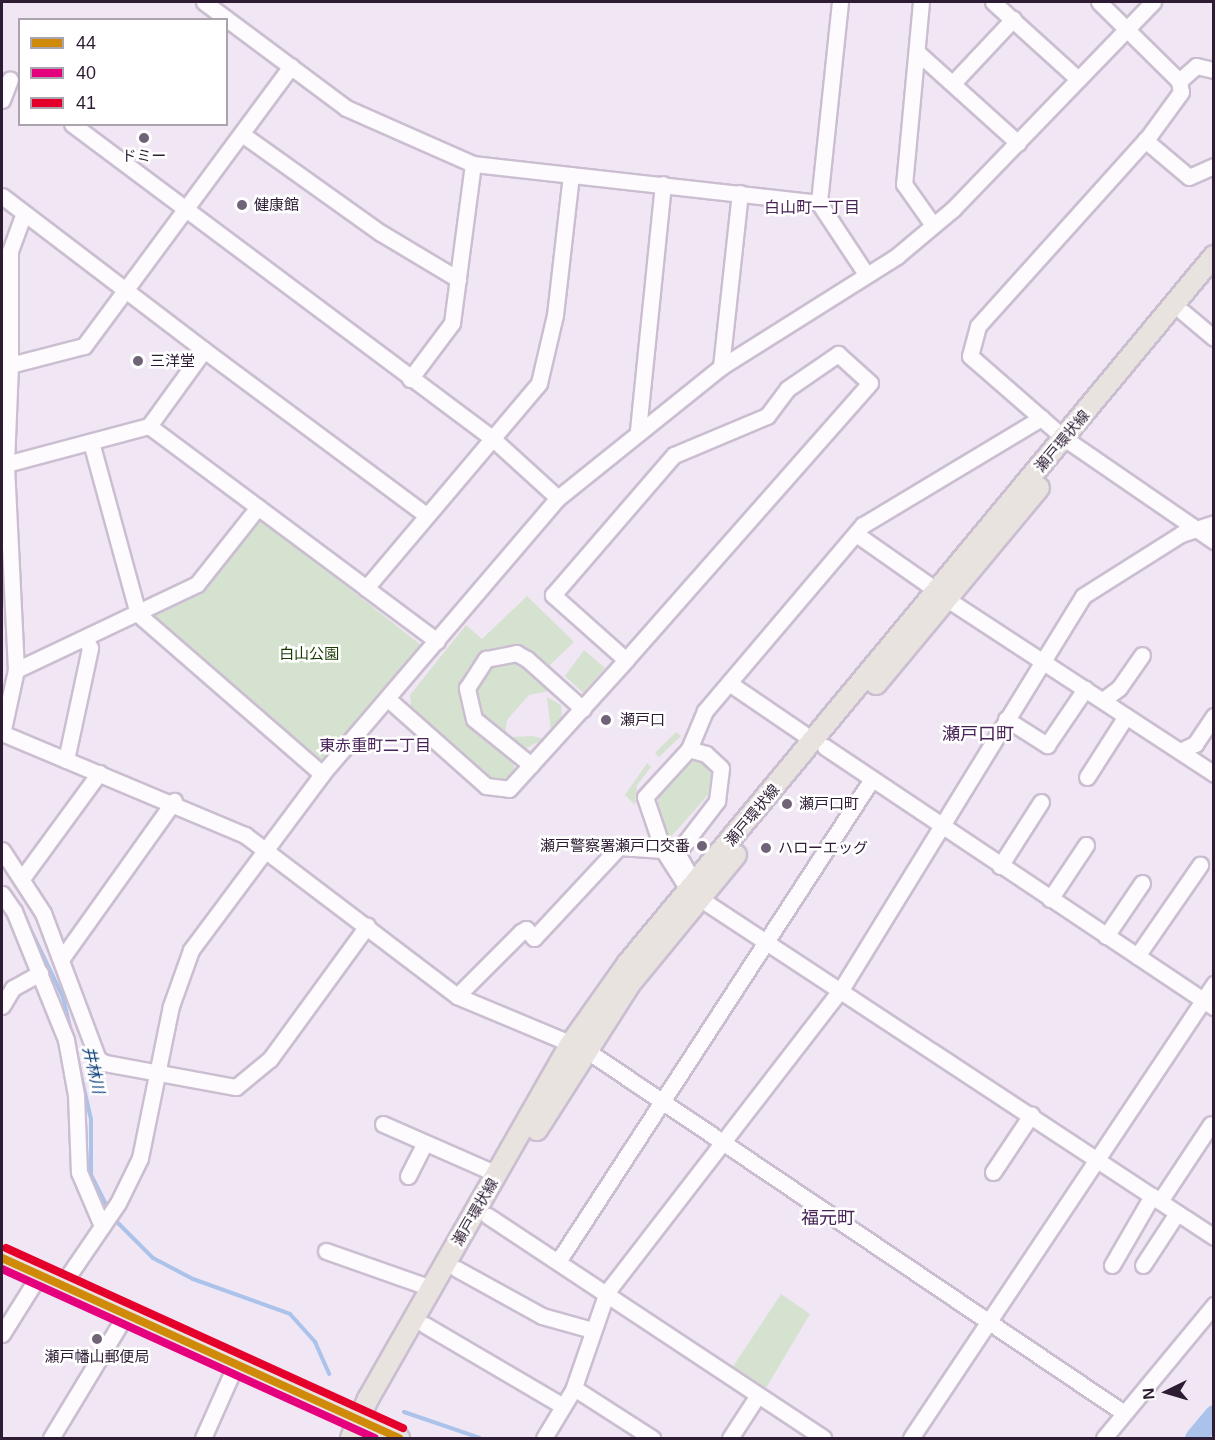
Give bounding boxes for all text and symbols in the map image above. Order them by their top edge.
legend [18,18,228,126]
text: 44 [76,33,96,53]
text: 40 [76,63,96,83]
text: 41 [76,93,96,113]
marker: ドミー [137,131,151,145]
place label: ドミー [122,147,166,165]
place label: 健康館 [254,196,299,214]
marker: 健康館 [235,198,249,212]
district label: 白山町一丁目 [764,198,860,218]
place label: 三洋堂 [150,352,195,370]
marker: 三洋堂 [131,354,145,368]
street label: 瀬戸環状線 [1031,406,1093,476]
park label: 白山公園 [279,645,339,663]
marker: 瀬戸口 [597,711,615,729]
place label: 瀬戸口 [620,711,665,729]
district label: 瀬戸口町 [942,723,1014,745]
district label: 東赤重町二丁目 [319,736,431,756]
street label: 瀬戸環状線 [721,780,783,850]
place label: 瀬戸口町 [799,795,859,813]
marker: 瀬戸口町 [780,797,794,811]
place label: 瀬戸警察署瀬戸口交番 [540,837,690,855]
marker: 瀬戸警察署瀬戸口交番 [695,839,709,853]
place label: ハローエッグ [778,839,868,857]
marker: ハローエッグ [759,841,773,855]
water label: 井林川 [78,1044,108,1096]
street label: 瀬戸環状線 [448,1175,502,1249]
district label: 福元町 [801,1207,855,1229]
marker: 瀬戸幡山郵便局 [90,1332,104,1346]
place label: 瀬戸幡山郵便局 [45,1348,149,1366]
north arrow [1137,1362,1197,1422]
text: N [1140,1387,1158,1400]

